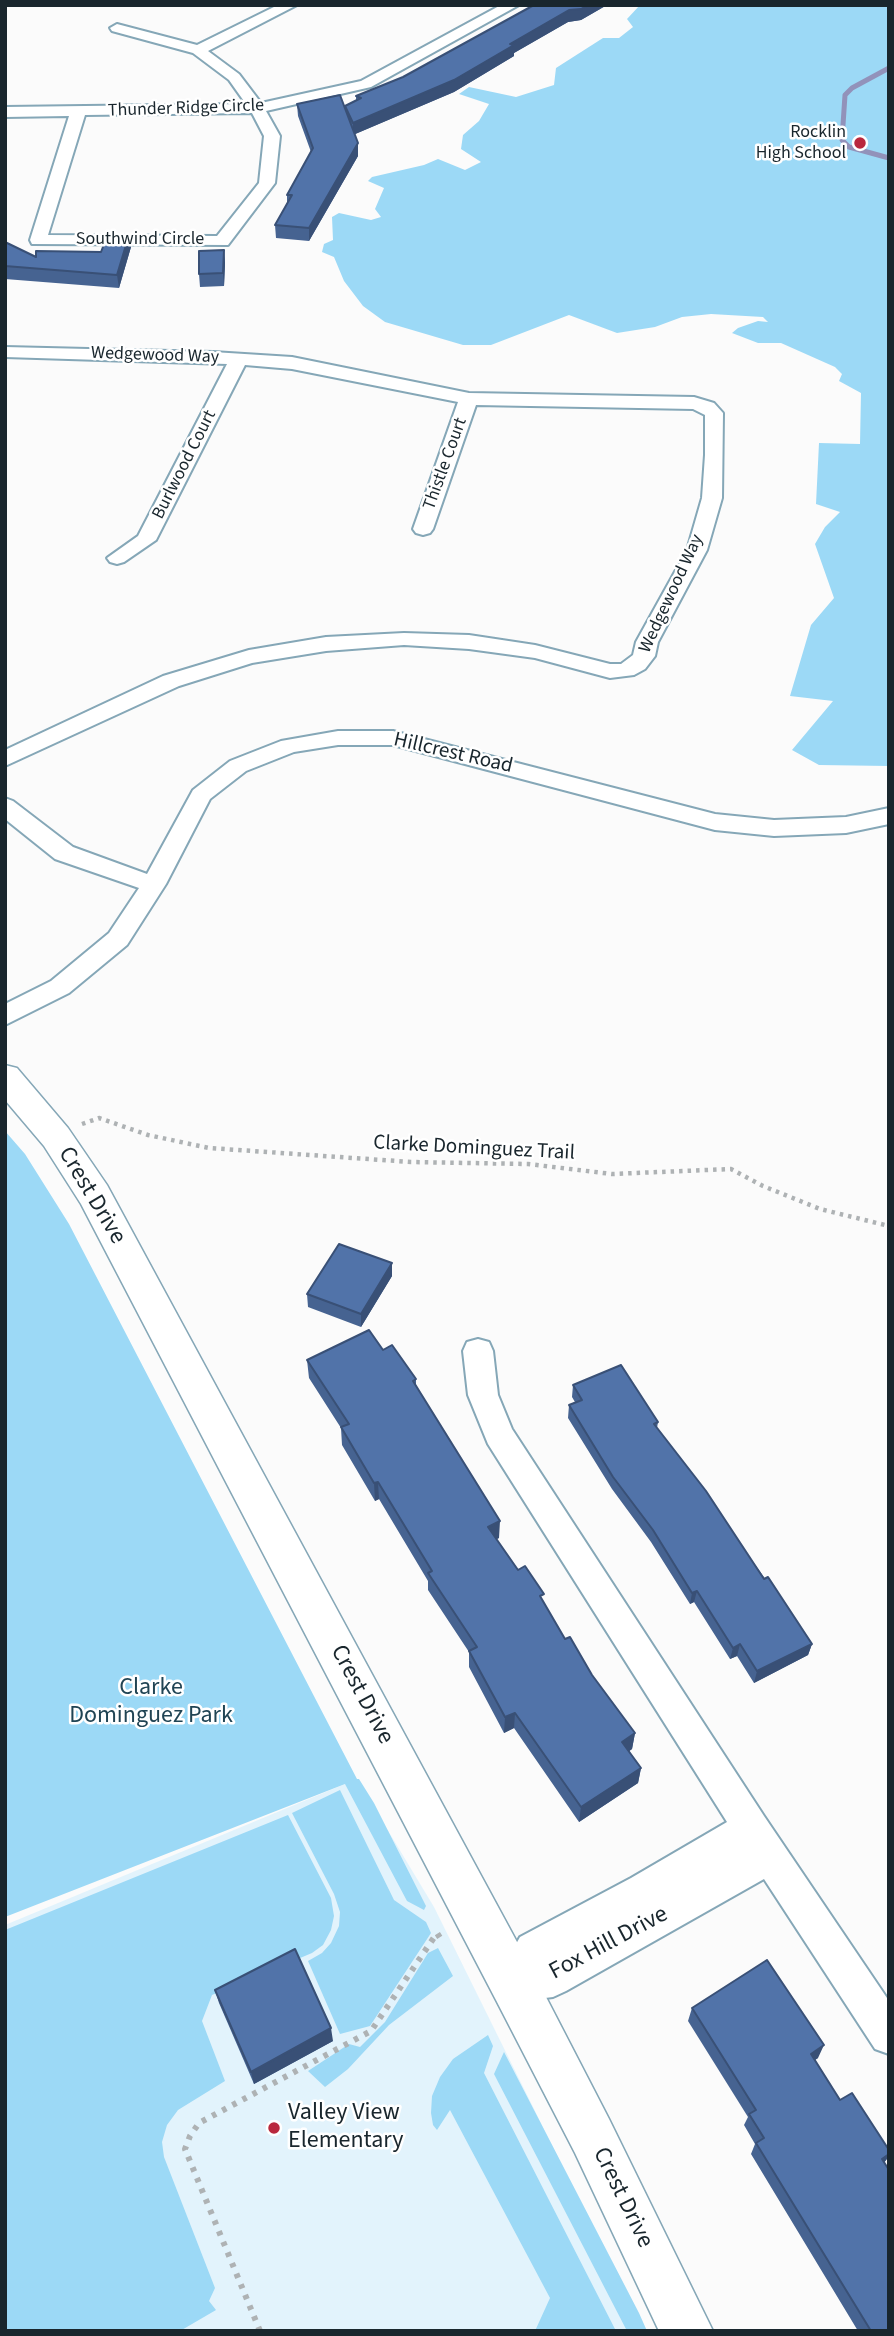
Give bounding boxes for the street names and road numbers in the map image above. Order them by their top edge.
street label: Thunder Ridge Circle [107,95,265,123]
street label: Southwind Circle [76,229,204,251]
street label: Wedgewood Way [91,343,219,369]
street label: Burlwood Court [148,407,222,523]
street label: Thistle Court [419,415,473,513]
street label: Wedgewood Way [635,531,709,657]
street label: Hillcrest Road [391,728,515,780]
street label: Clarke Dominguez Trail [373,1131,575,1167]
street label: Crest Drive [51,1142,131,1250]
street label: Crest Drive [323,1640,399,1750]
street label: Fox Hill Drive [545,1901,673,1987]
street label: Crest Drive [585,2143,659,2253]

